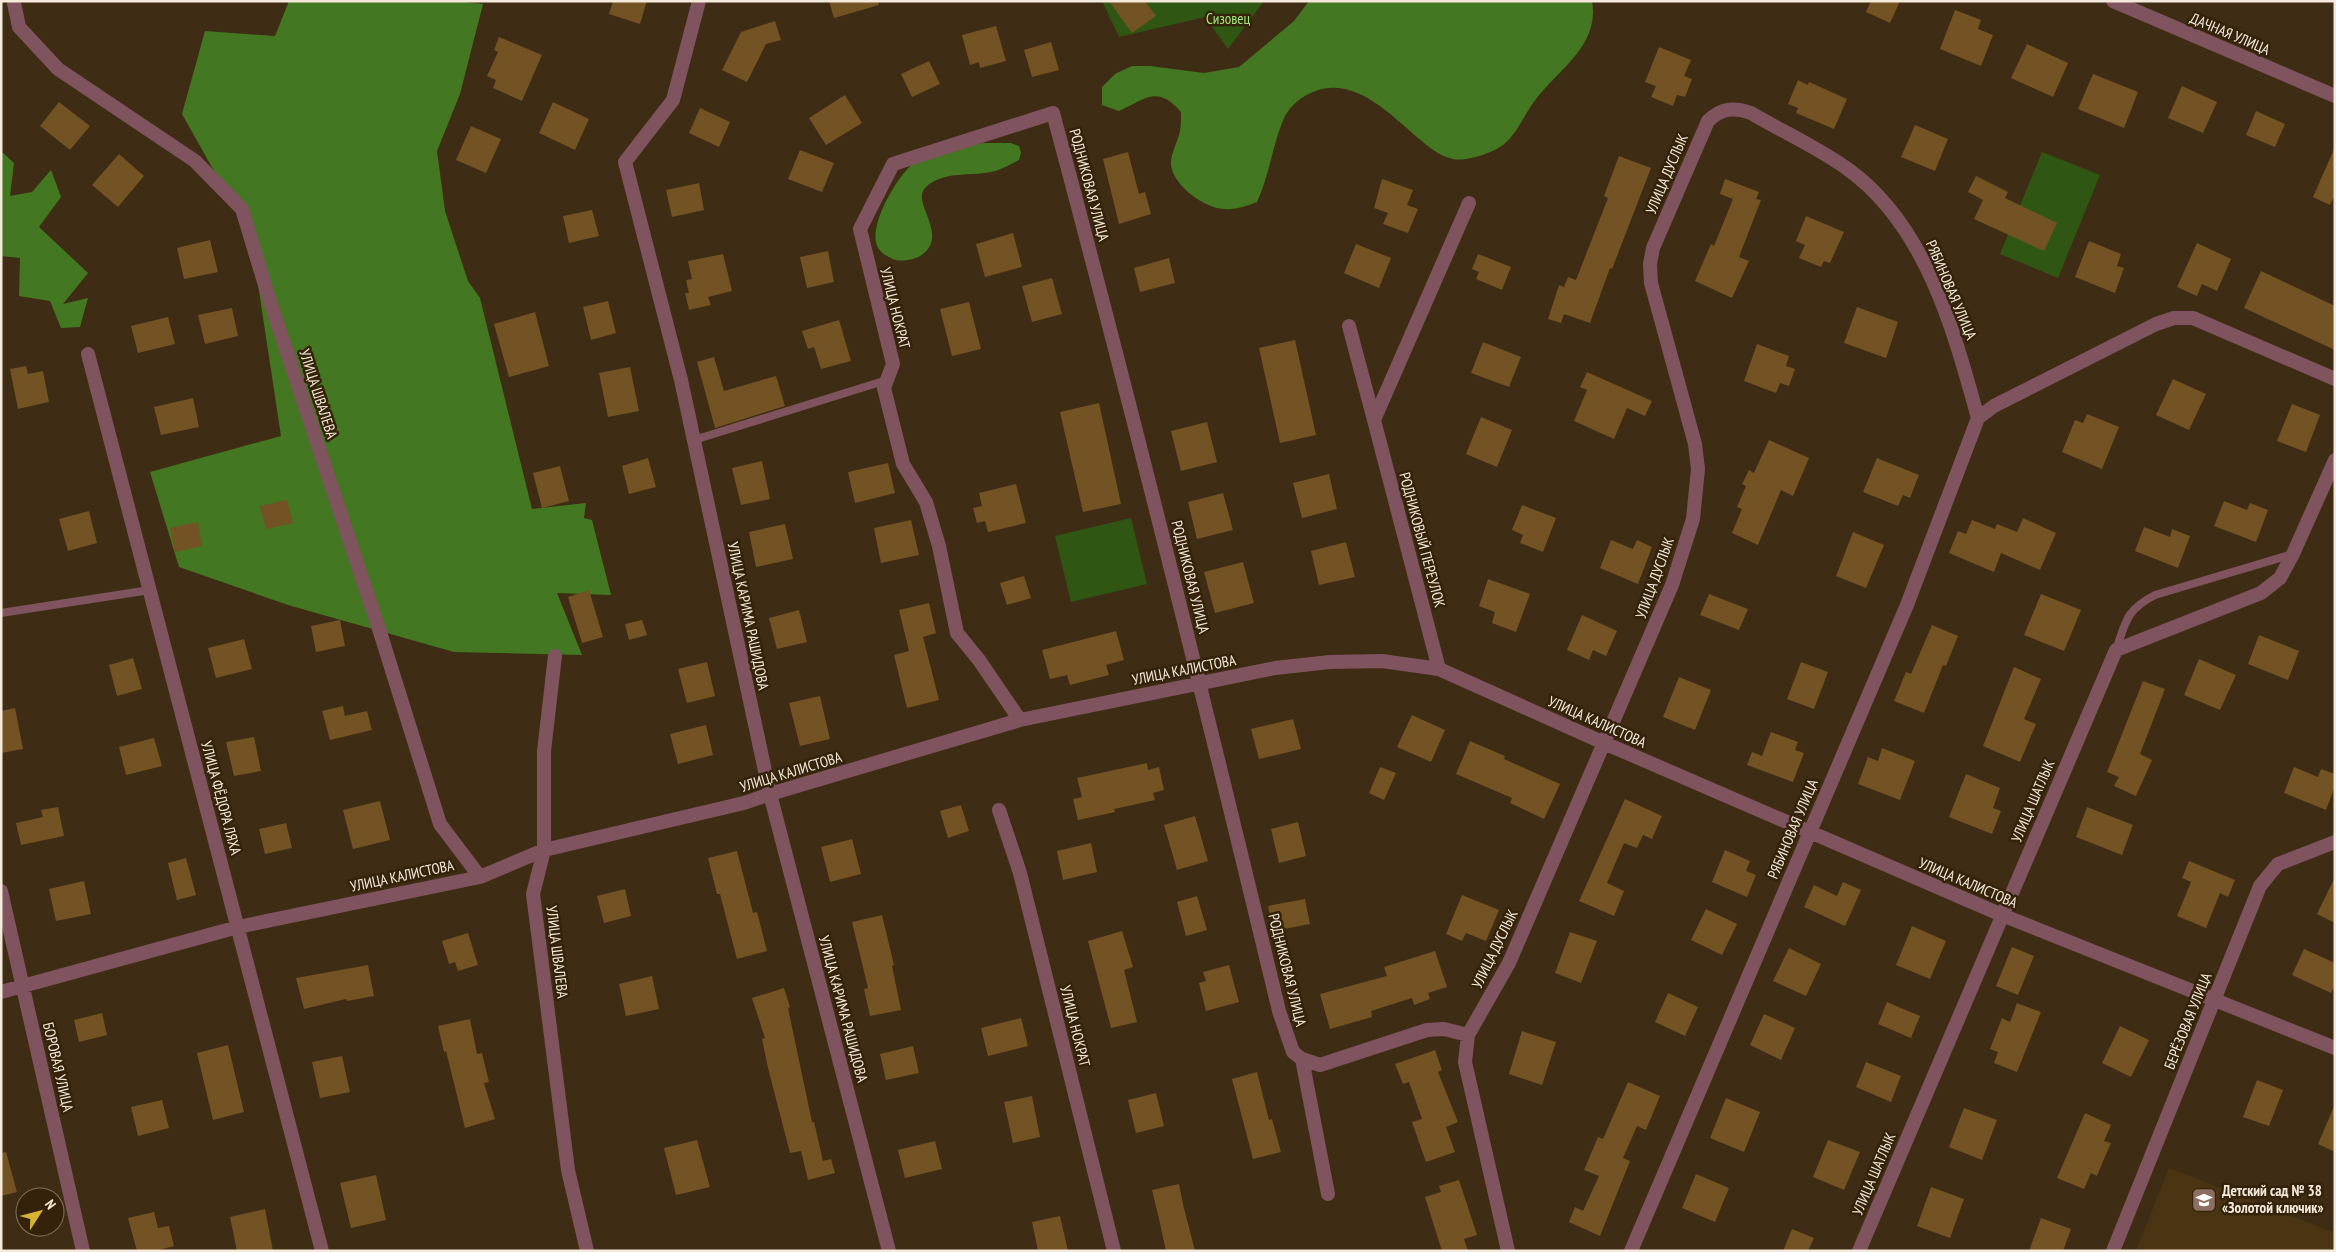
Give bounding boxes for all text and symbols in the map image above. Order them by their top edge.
street label: ДАЧНАЯ УЛИЦА [2187,8,2274,59]
park label: Сизовец [1206,9,1250,28]
street label: РОДНИКОВАЯ УЛИЦА [1065,127,1114,244]
street label: УЛИЦА ДУСЛЫК [1641,130,1692,217]
street label: РЯБИНОВАЯ УЛИЦА [1922,237,1981,343]
street label: УЛИЦА НОКРАТ [876,265,915,351]
street label: УЛИЦА ШВАЛЕВА [295,347,342,442]
street label: РОДНИКОВЫЙ ПЕРЕУЛОК [1395,470,1450,610]
street label: РОДНИКОВАЯ УЛИЦА [1167,518,1214,636]
street label: УЛИЦА ДУСЛЫК [1631,534,1678,621]
street label: УЛИЦА КАРИМА РАШИДОВА [723,540,774,693]
street label: УЛИЦА КАЛИСТОВА [1130,650,1238,689]
street label: УЛИЦА КАЛИСТОВА [1545,691,1650,752]
street label: УЛИЦА ФЁДОРА ЛЯХА [197,739,246,858]
street label: УЛИЦА КАЛИСТОВА [738,747,845,796]
street label: УЛИЦА ШАТЛЫК [2007,756,2059,845]
street label: РЯБИНОВАЯ УЛИЦА [1763,775,1822,881]
street label: УЛИЦА КАЛИСТОВА [1916,853,2021,912]
street label: УЛИЦА КАЛИСТОВА [348,855,456,896]
street label: УЛИЦА ШВАЛЕВА [542,905,573,1000]
street label: УЛИЦА ДУСЛЫК [1467,906,1522,991]
street label: РОДНИКОВАЯ УЛИЦА [1264,911,1311,1029]
street label: УЛИЦА КАРИМА РАШИДОВА [815,933,872,1085]
street label: БЕРЁЗОВАЯ УЛИЦА [2160,969,2216,1072]
street label: УЛИЦА НОКРАТ [1056,983,1095,1069]
street label: БОРОВАЯ УЛИЦА [39,1020,78,1114]
street label: УЛИЦА ШАТЛЫК [1848,1129,1900,1218]
place label: Детский сад № 38 «Золотой ключик» [2222,1181,2324,1217]
north arrow [15,1187,65,1237]
school or university icon: Детский сад № 38 «Золотой ключик» [2191,1187,2217,1213]
text: N [41,1196,60,1213]

